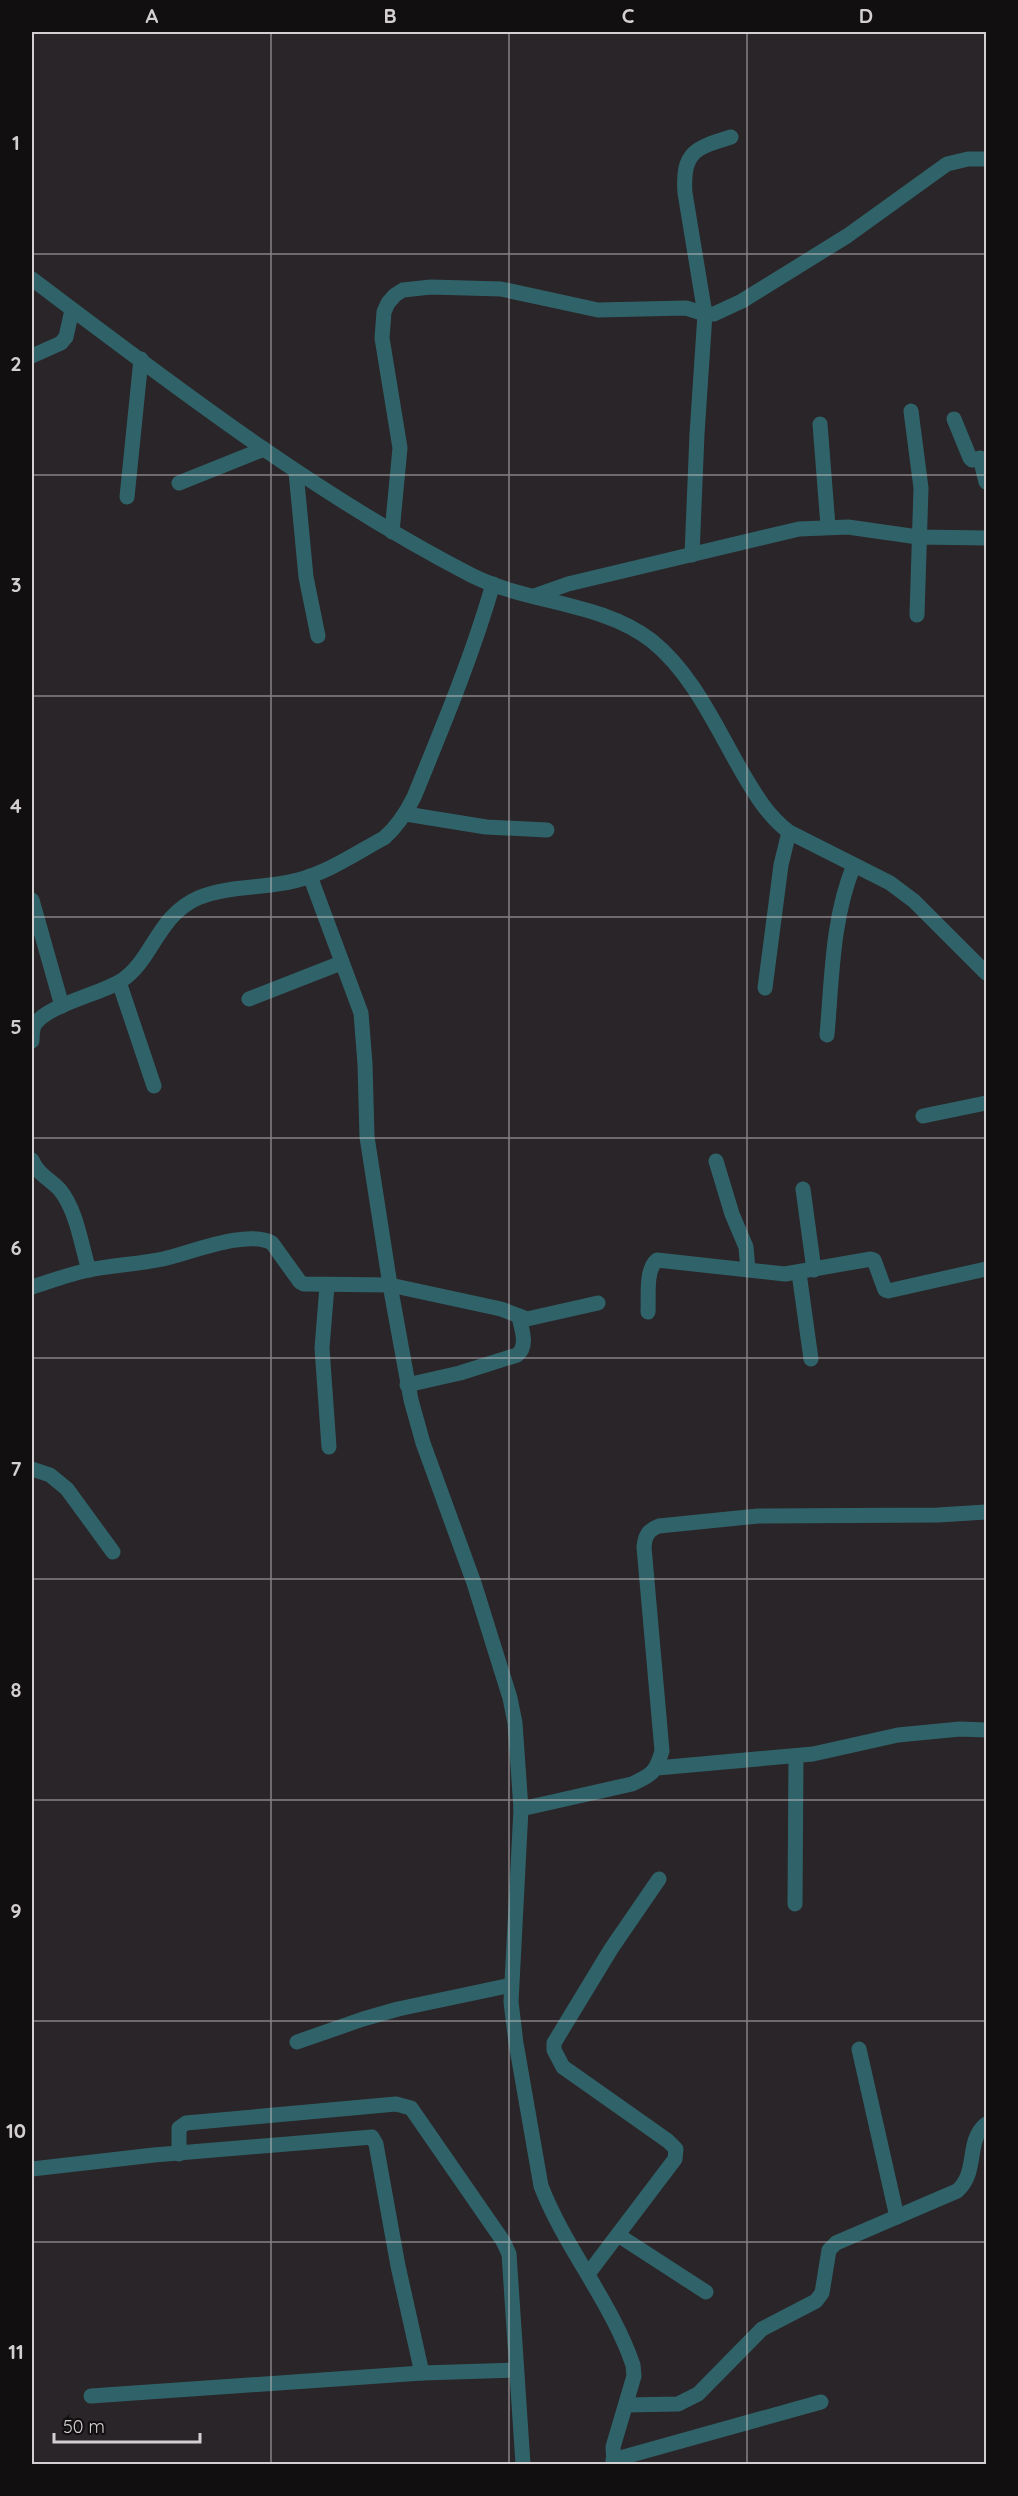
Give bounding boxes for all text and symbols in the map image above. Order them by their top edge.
text: A [146,3,159,28]
text: B [383,3,397,28]
text: C [622,3,635,28]
text: D [859,3,873,28]
text: 1 [12,130,20,155]
text: 2 [10,351,22,376]
text: 3 [11,572,21,597]
text: 4 [10,793,22,818]
text: 5 [10,1014,22,1039]
text: 6 [10,1235,22,1260]
text: 7 [11,1456,22,1481]
text: 8 [11,1677,22,1702]
text: 9 [10,1898,22,1923]
text: 10 [6,2118,26,2143]
text: 11 [8,2339,24,2364]
scale bar [54,2406,200,2444]
text: 50 m [63,2415,105,2438]

